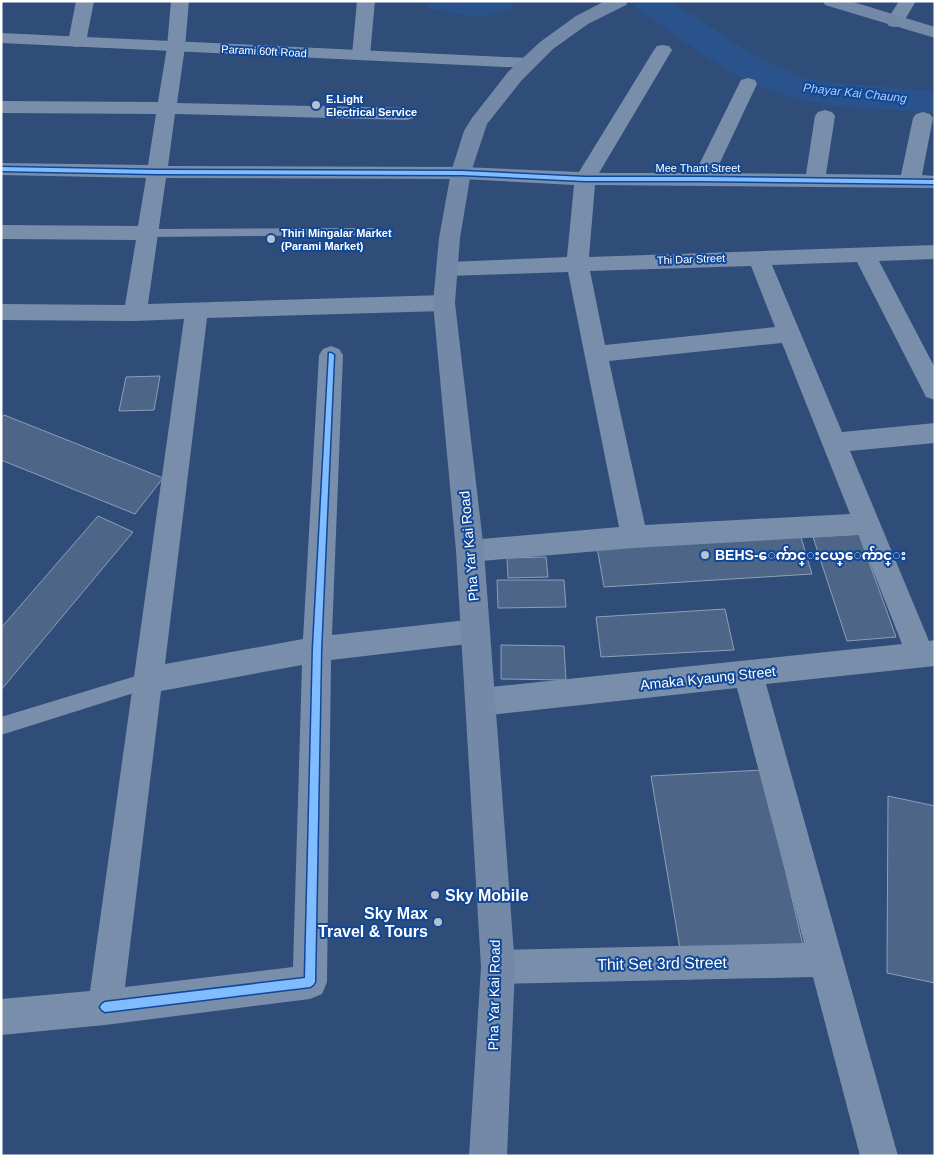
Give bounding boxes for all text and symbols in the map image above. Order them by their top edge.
street label: Parami 60ft Road [221,43,307,59]
water label: Phayar Kai Chaung [803,81,908,105]
place label: E.Light Electrical Service [326,93,417,118]
marker: E.Light Electrical Service [310,99,322,111]
street label: Mee Thant Street [656,162,740,174]
place label: Thiri Mingalar Market (Parami Market) [281,227,392,252]
marker: Thiri Mingalar Market (Parami Market) [265,233,277,245]
street label: Thi Dar Street [657,252,725,266]
street label: Pha Yar Kai Road [456,490,482,602]
place label: BEHS-ေက်ာင္းငယ္ေက်ာင္း [715,545,906,566]
marker: BEHS-ေက်ာင္းငယ္ေက်ာင္း [699,549,711,561]
street label: Amaka Kyaung Street [639,663,777,693]
place label: Sky Mobile [445,887,529,904]
marker: Sky Mobile [429,889,441,901]
place label: Sky Max Travel & Tours [318,905,428,940]
marker: Sky Max Travel & Tours [432,916,444,928]
street label: Pha Yar Kai Road [485,939,503,1051]
street label: Thit Set 3rd Street [597,954,728,973]

